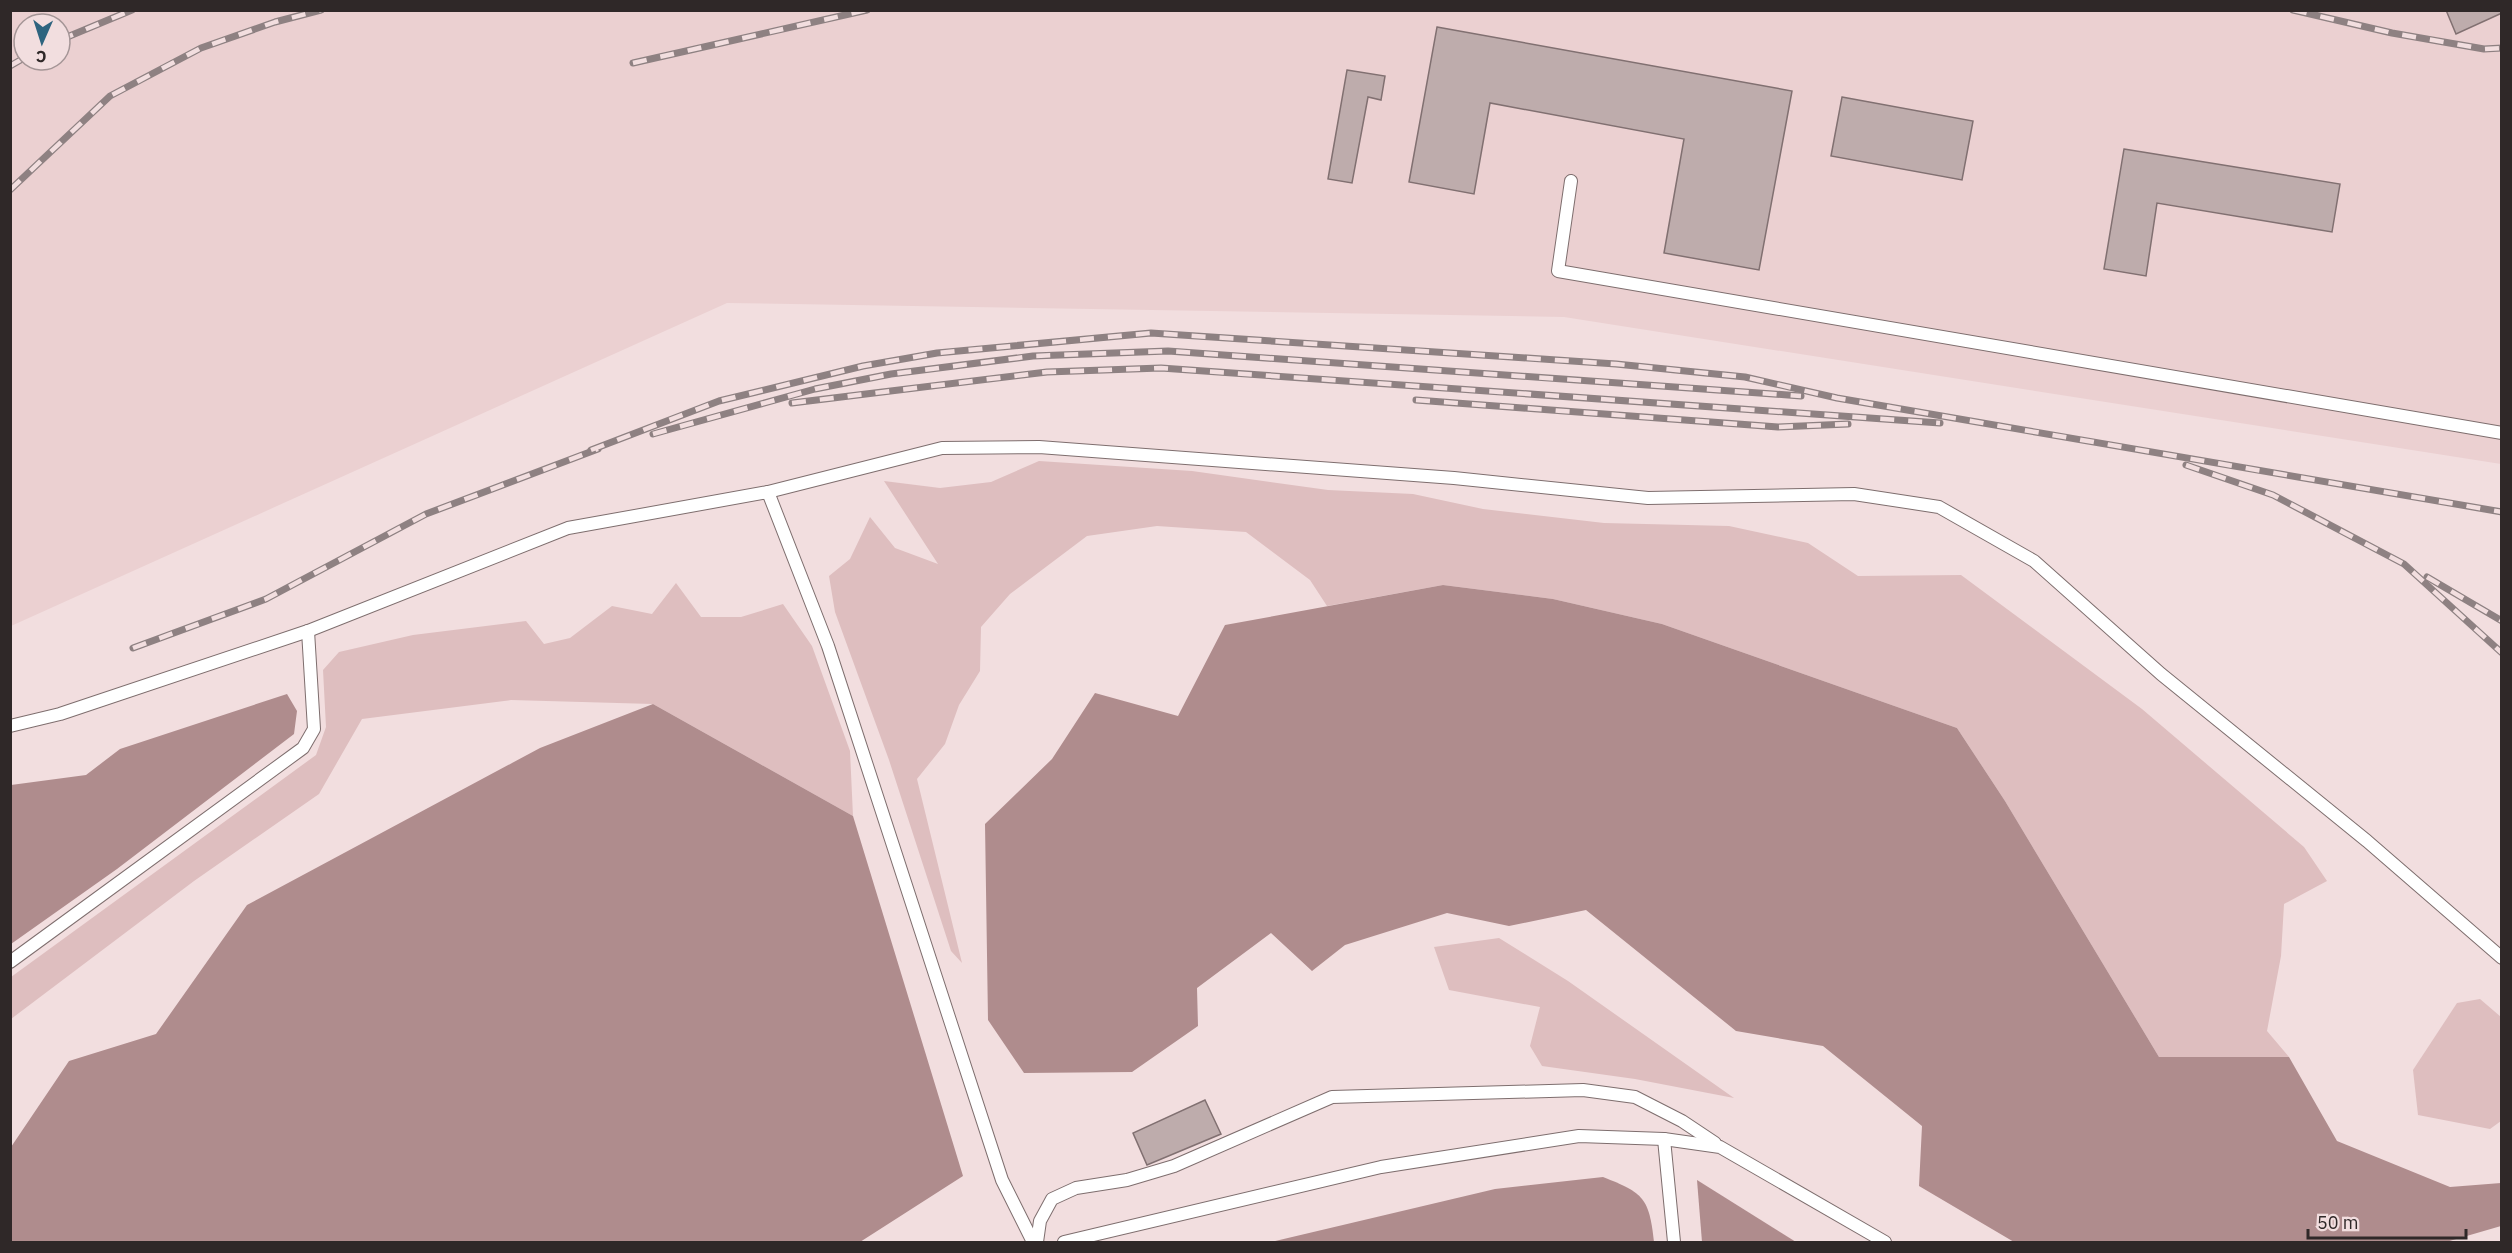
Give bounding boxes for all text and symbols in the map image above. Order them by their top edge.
north arrow [12,12,72,72]
text: С [35,47,47,67]
scale bar [2308,1202,2466,1240]
text: 50 m [2317,1211,2359,1234]

